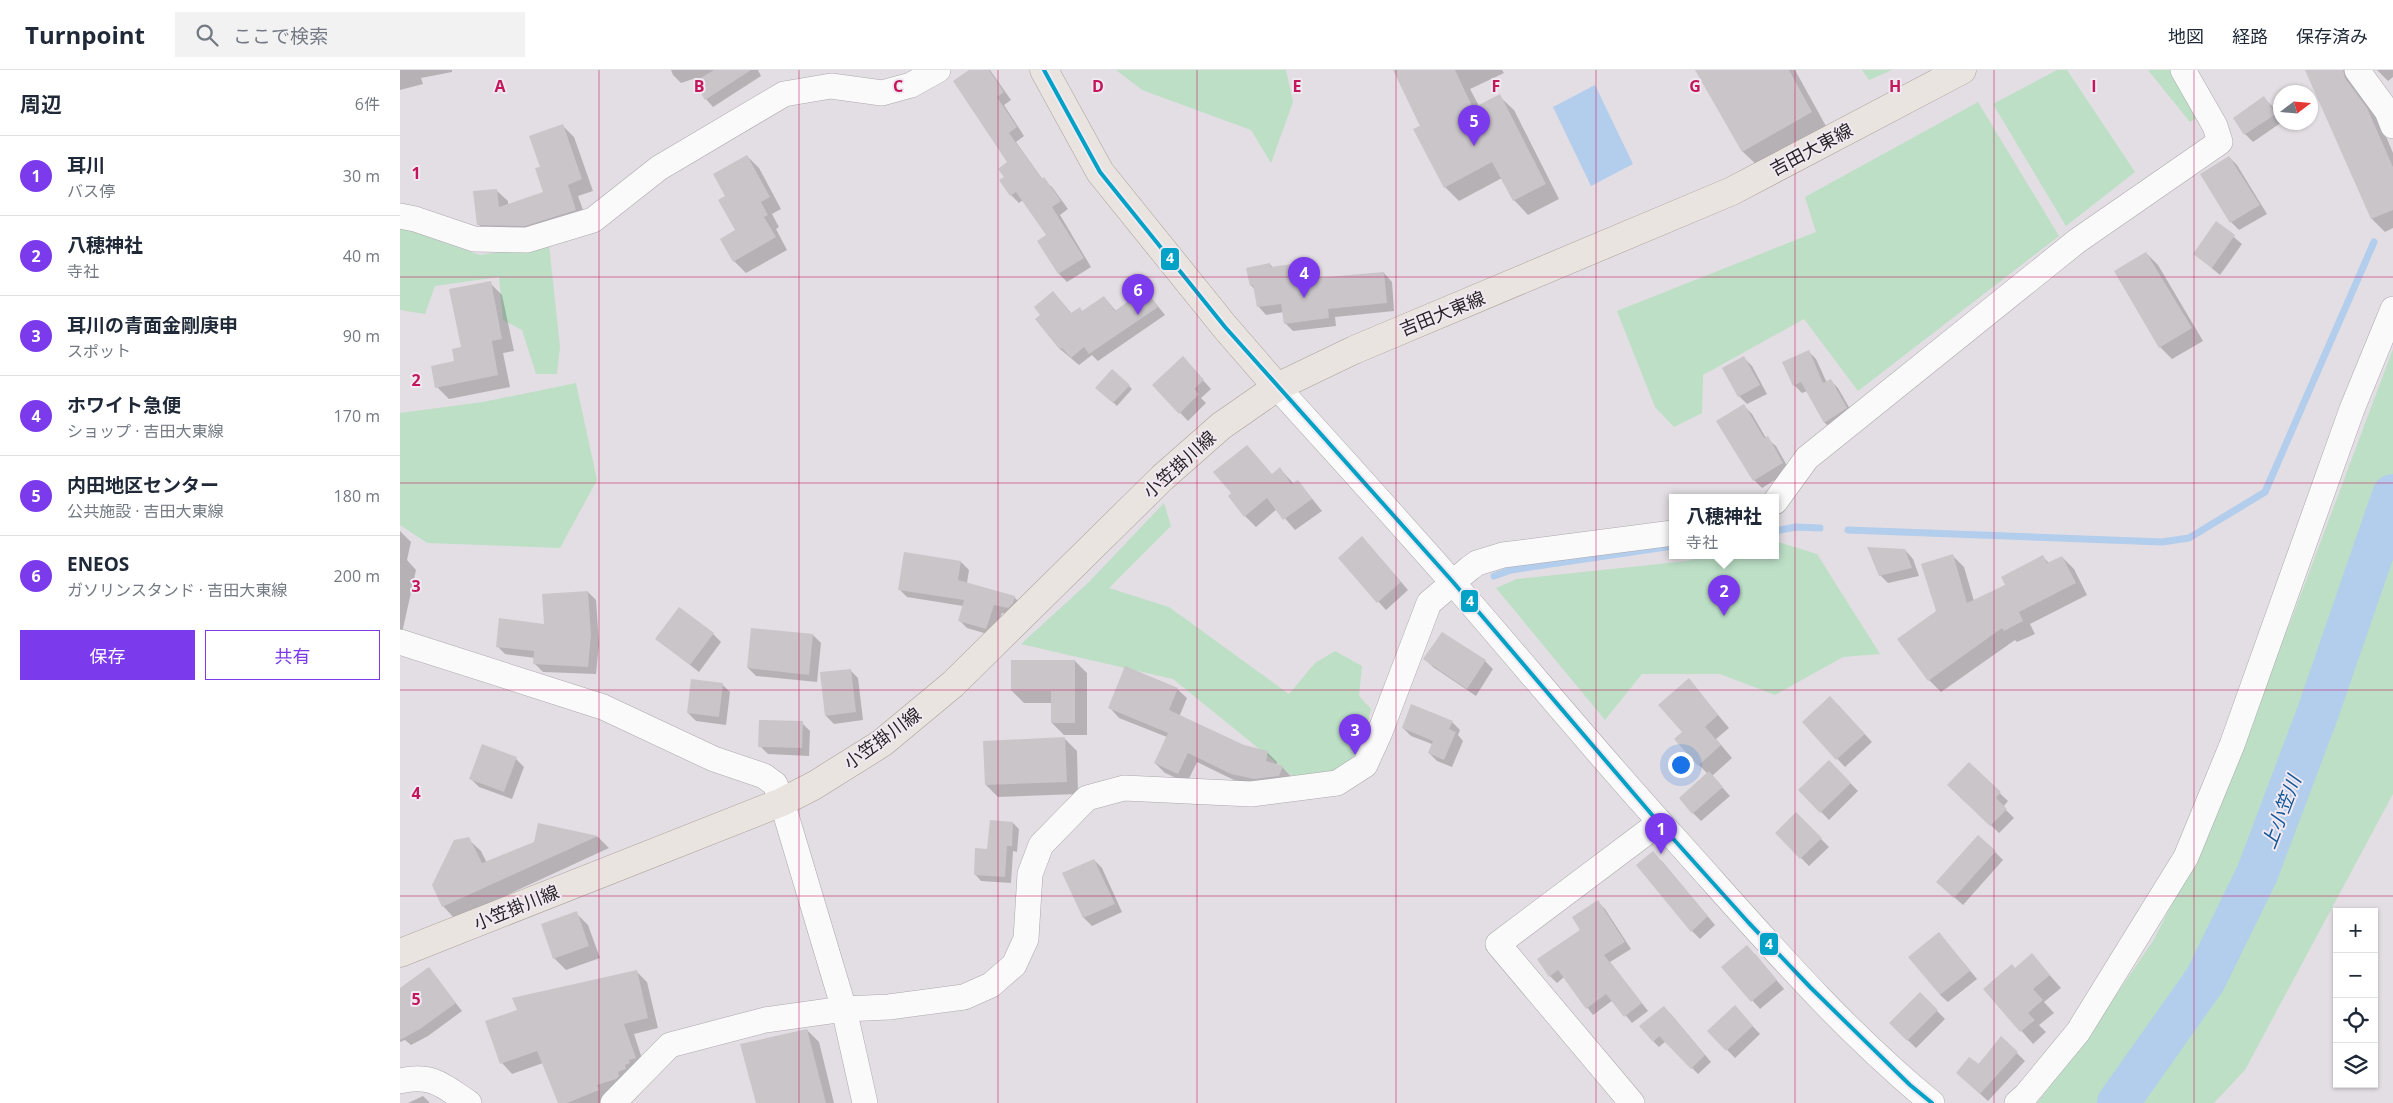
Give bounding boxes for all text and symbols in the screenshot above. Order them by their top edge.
search box [175,12,525,57]
text: Turnpoint [25,18,145,51]
icon: search [193,21,221,49]
text: ここで検索 [233,23,328,49]
text: 地図 [2168,24,2204,48]
text: 経路 [2232,24,2268,48]
text: 保存済み [2296,24,2368,48]
text: A [494,75,506,97]
text: B [694,75,704,97]
text: C [893,75,903,97]
text: D [1092,75,1104,97]
text: E [1293,75,1302,97]
text: F [1492,75,1500,97]
text: G [1689,75,1701,97]
text: H [1889,75,1901,97]
text: I [2091,75,2097,97]
north arrow [2273,85,2318,130]
text: 周辺 [20,90,62,118]
text: 6件 [355,93,380,115]
pin: 5 [1458,105,1490,146]
street label: 吉田大東線 [1766,117,1856,181]
text: 耳川 [67,152,105,178]
text: 1 [411,162,421,184]
text: 1 [31,165,41,187]
text: 30 m [343,165,380,187]
text: バス停 [67,180,115,202]
text: 八穂神社 [67,232,143,258]
text: 2 [31,245,41,267]
text: 40 m [343,245,380,267]
line badge: 4 [1160,247,1180,271]
text: 4 [1166,248,1174,267]
pin: 4 [1288,257,1320,298]
text: 寺社 [67,260,99,282]
pin: 6 [1122,274,1154,315]
street label: 吉田大東線 [1396,285,1488,341]
text: 耳川の青面金剛庚申 [67,312,238,338]
text: 3 [31,325,41,347]
text: 90 m [343,325,380,347]
text: スポット [67,340,131,362]
text: 2 [411,369,421,391]
text: ホワイト急便 [67,392,181,418]
text: 4 [31,405,41,427]
text: 170 m [334,405,380,427]
text: ショップ · 吉田大東線 [67,420,224,442]
street label: 小笠掛川線 [1138,425,1220,503]
text: 内田地区センター [67,472,219,498]
text: 5 [31,485,41,507]
text: 180 m [334,485,380,507]
popup [1669,494,1779,559]
text: 公共施設 · 吉田大東線 [67,500,224,522]
text: 八穂神社 [1686,503,1762,529]
text: 寺社 [1686,531,1718,553]
text: ENEOS [67,551,129,577]
text: 6 [31,565,41,587]
text: 200 m [334,565,380,587]
text: 3 [411,575,421,597]
pin: 2 [1708,575,1740,616]
text: ガソリンスタンド · 吉田大東線 [67,579,287,601]
line badge: 4 [1460,589,1479,613]
text: 4 [1466,591,1474,610]
button: 保存 [20,630,195,680]
button: 共有 [205,630,380,680]
street label: 小笠掛川線 [839,702,925,774]
pin: 3 [1339,714,1371,755]
your location [1668,752,1694,778]
water label: 上小笠川 [2255,770,2307,852]
text: 4 [411,782,421,804]
pin: 1 [1645,813,1677,854]
street label: 小笠掛川線 [470,879,562,935]
map controls [2333,908,2378,1088]
button: + [2333,908,2378,953]
line badge: 4 [1759,932,1779,956]
text: 4 [1765,934,1773,953]
button: − [2333,953,2378,998]
text: 5 [411,988,421,1010]
button: locate [2333,998,2378,1043]
button: layers [2333,1043,2378,1088]

